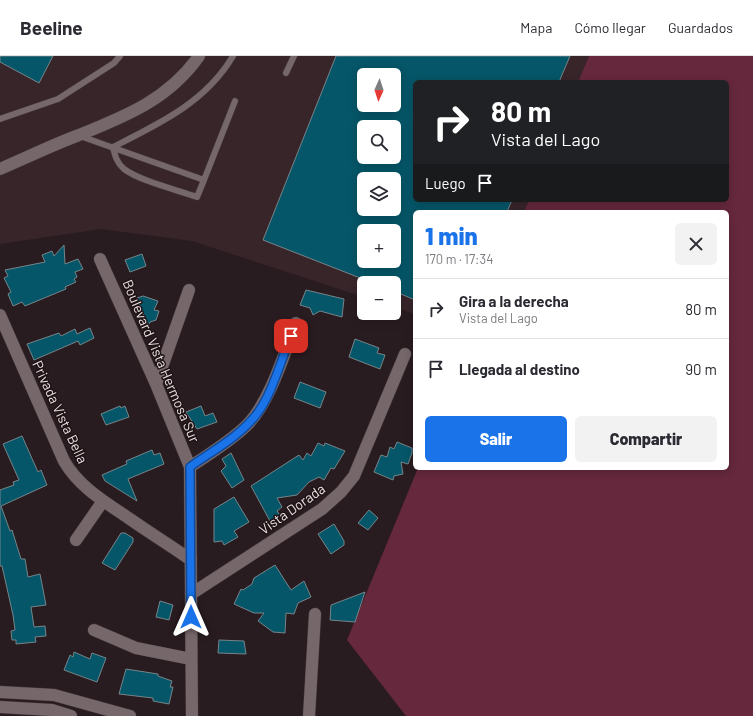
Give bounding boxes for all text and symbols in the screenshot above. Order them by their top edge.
text: Beeline [20,16,83,39]
text: Mapa [520,19,552,36]
text: Cómo llegar [574,19,646,36]
text: Guardados [668,19,733,36]
north arrow [357,68,401,112]
map controls [357,68,401,320]
text: 80 m [491,94,551,128]
icon: right [425,96,477,148]
button: search [357,120,401,164]
text: Vista del Lago [491,128,600,150]
button: layers [357,172,401,216]
icon: arrive [474,172,496,194]
text: Luego [425,174,466,192]
text: 1 min [425,221,478,250]
button: close [675,223,717,265]
button: + [357,224,401,268]
text: 170 m · 17:34 [425,251,493,267]
button: − [357,276,401,320]
street label: Boulevard Vista Hermosa Sur [119,277,204,445]
text: Gira a la derecha [459,292,569,310]
icon: right [425,298,447,320]
text: 80 m [685,300,717,318]
text: Vista del Lago [459,310,538,326]
pin [274,319,308,353]
icon: arrive [280,325,302,347]
street label: Privada Vista Bella [29,358,92,466]
icon: arrive [425,358,447,380]
text: Llegada al destino [459,360,580,378]
text: 90 m [685,360,717,378]
button: Salir [425,416,567,462]
button: Compartir [575,416,717,462]
street label: Vista Dorada [255,480,328,538]
position arrow [170,596,212,638]

